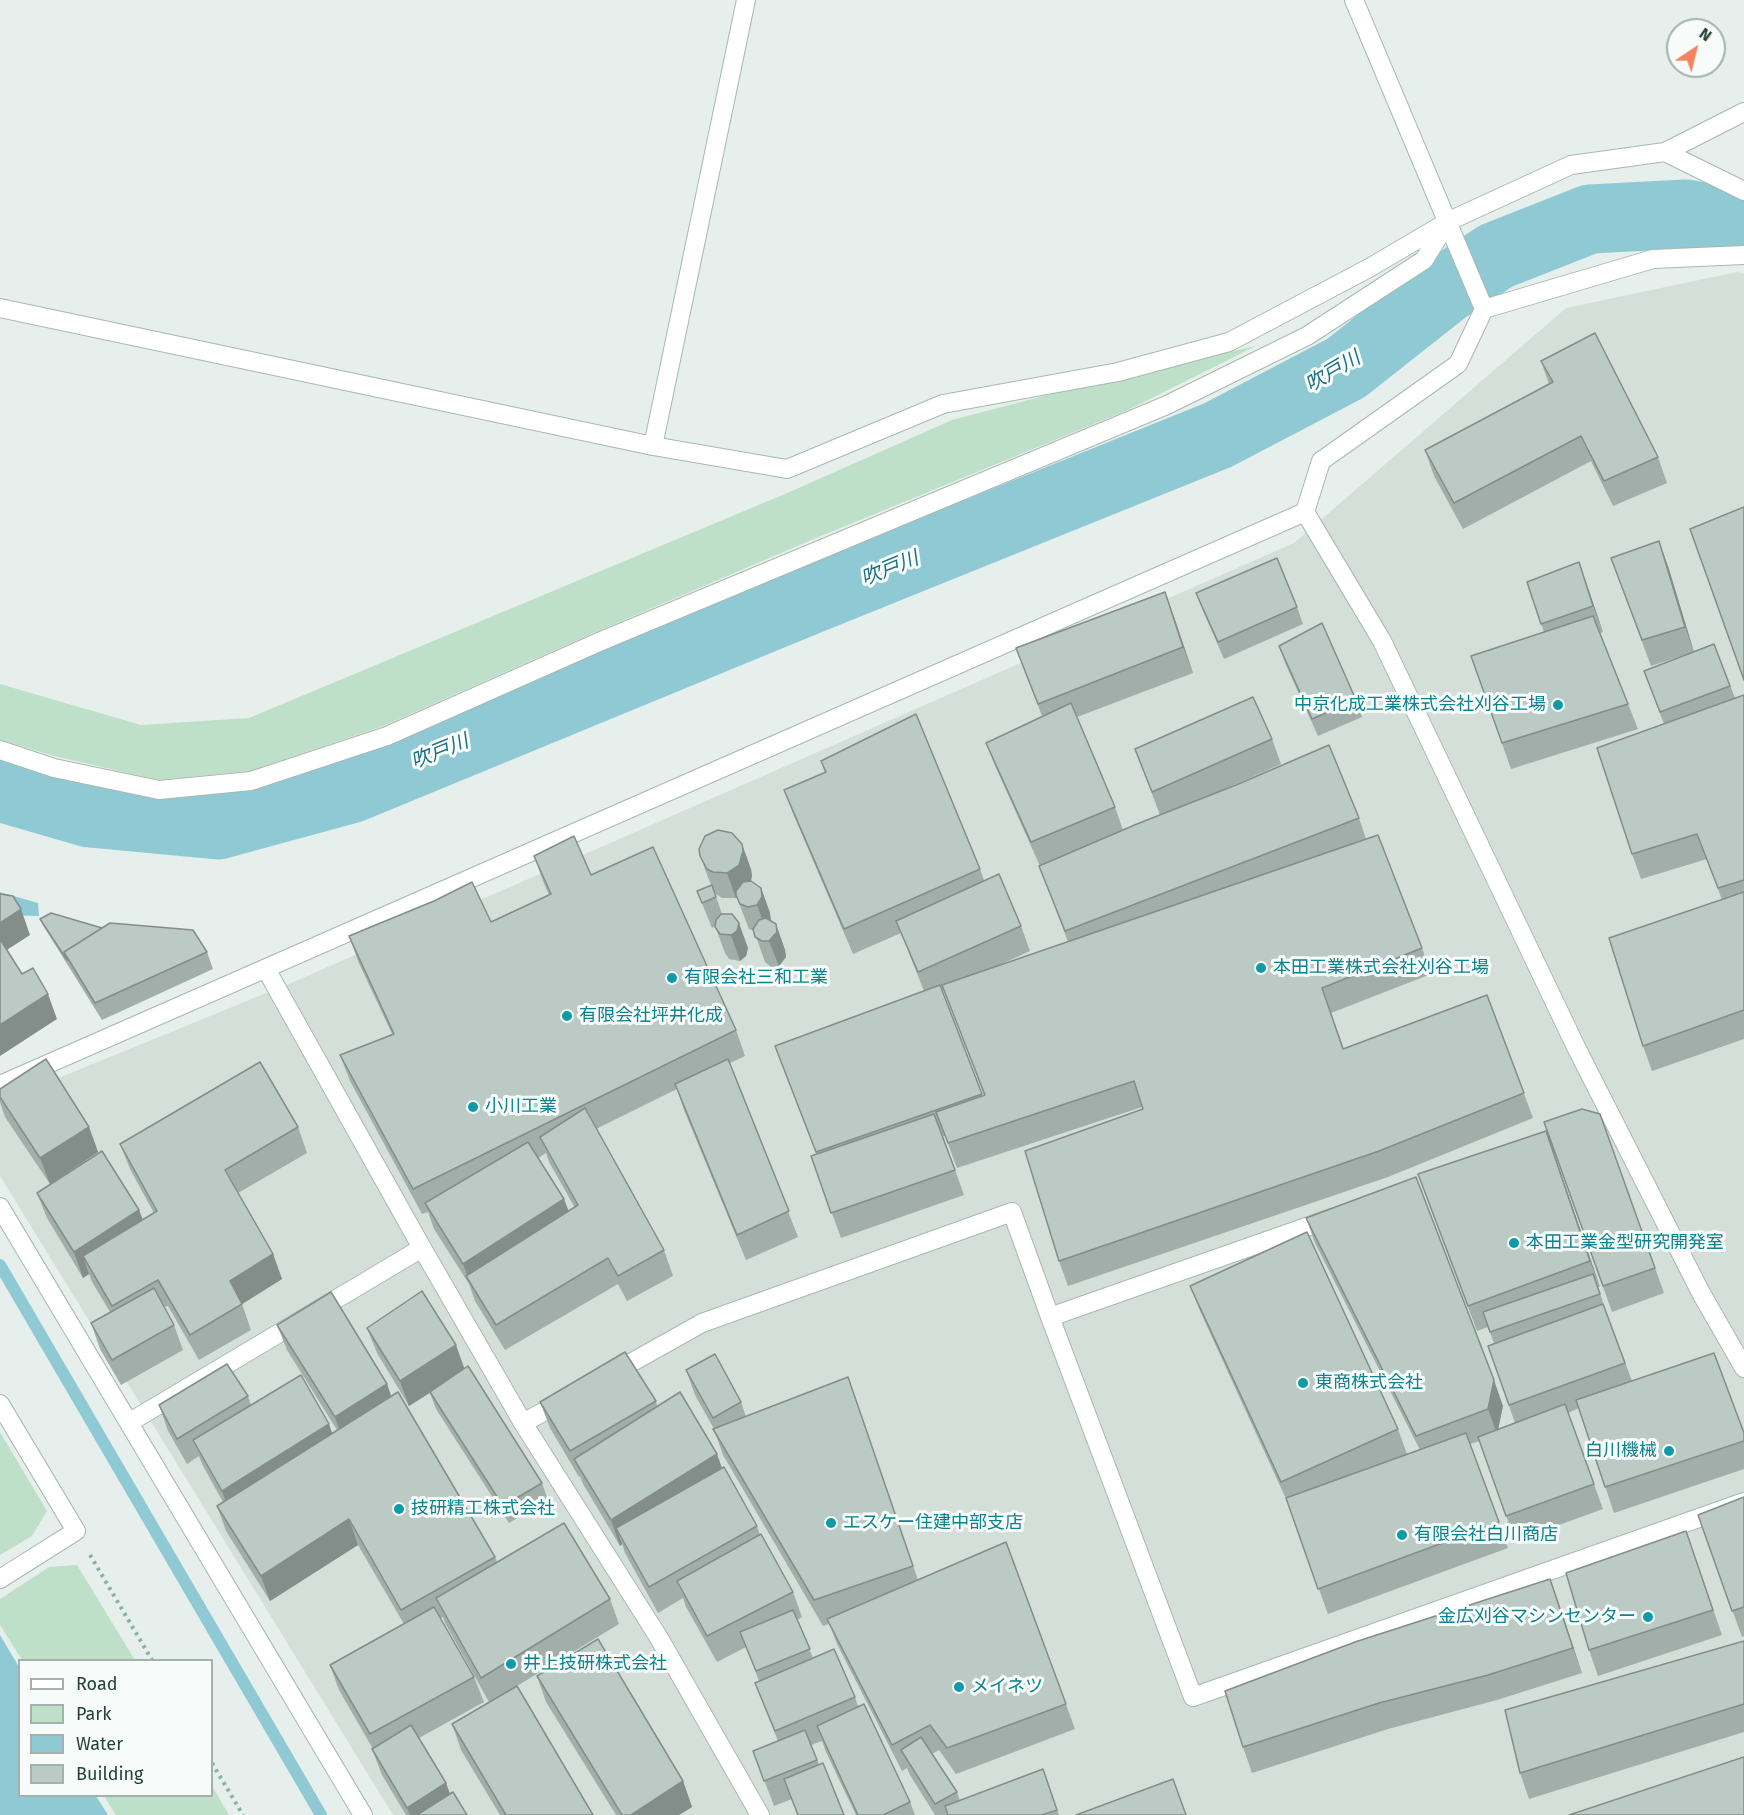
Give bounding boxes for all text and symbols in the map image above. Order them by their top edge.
north arrow [1666,18,1726,78]
text: N [1696,24,1715,45]
water label: 吹戸川 [1301,346,1365,398]
water label: 吹戸川 [858,547,922,591]
place label: 中京化成工業株式会社刈谷工場 [1294,694,1546,716]
marker: 中京化成工業株式会社刈谷工場 [1551,698,1565,712]
water label: 吹戸川 [408,730,472,774]
place label: 本田工業株式会社刈谷工場 [1273,957,1489,979]
marker: 本田工業株式会社刈谷工場 [1254,961,1268,975]
place label: 有限会社三和工業 [684,967,828,989]
marker: 有限会社三和工業 [665,971,679,985]
place label: 有限会社坪井化成 [579,1005,723,1027]
marker: 有限会社坪井化成 [560,1009,574,1023]
place label: 小川工業 [485,1096,557,1118]
marker: 小川工業 [466,1100,480,1114]
place label: 本田工業金型研究開発室 [1526,1232,1724,1254]
marker: 本田工業金型研究開発室 [1507,1236,1521,1250]
place label: 東商株式会社 [1315,1372,1423,1394]
marker: 東商株式会社 [1296,1376,1310,1390]
place label: 白川機械 [1585,1440,1657,1462]
marker: 白川機械 [1662,1444,1676,1458]
place label: 技研精工株式会社 [411,1498,555,1520]
marker: 技研精工株式会社 [392,1502,406,1516]
place label: エスケー住建中部支店 [843,1512,1023,1534]
marker: エスケー住建中部支店 [824,1516,838,1530]
place label: 有限会社白川商店 [1414,1524,1558,1546]
marker: 有限会社白川商店 [1395,1528,1409,1542]
place label: 金広刈谷マシンセンター [1438,1606,1636,1628]
marker: 金広刈谷マシンセンター [1641,1610,1655,1624]
place label: 井上技研株式会社 [523,1653,667,1675]
marker: 井上技研株式会社 [504,1657,518,1671]
legend [18,1659,213,1797]
text: Road [76,1673,118,1695]
place label: メイネツ [971,1676,1043,1698]
marker: メイネツ [952,1680,966,1694]
text: Park [76,1703,111,1725]
text: Water [76,1733,123,1755]
text: Building [76,1763,143,1785]

